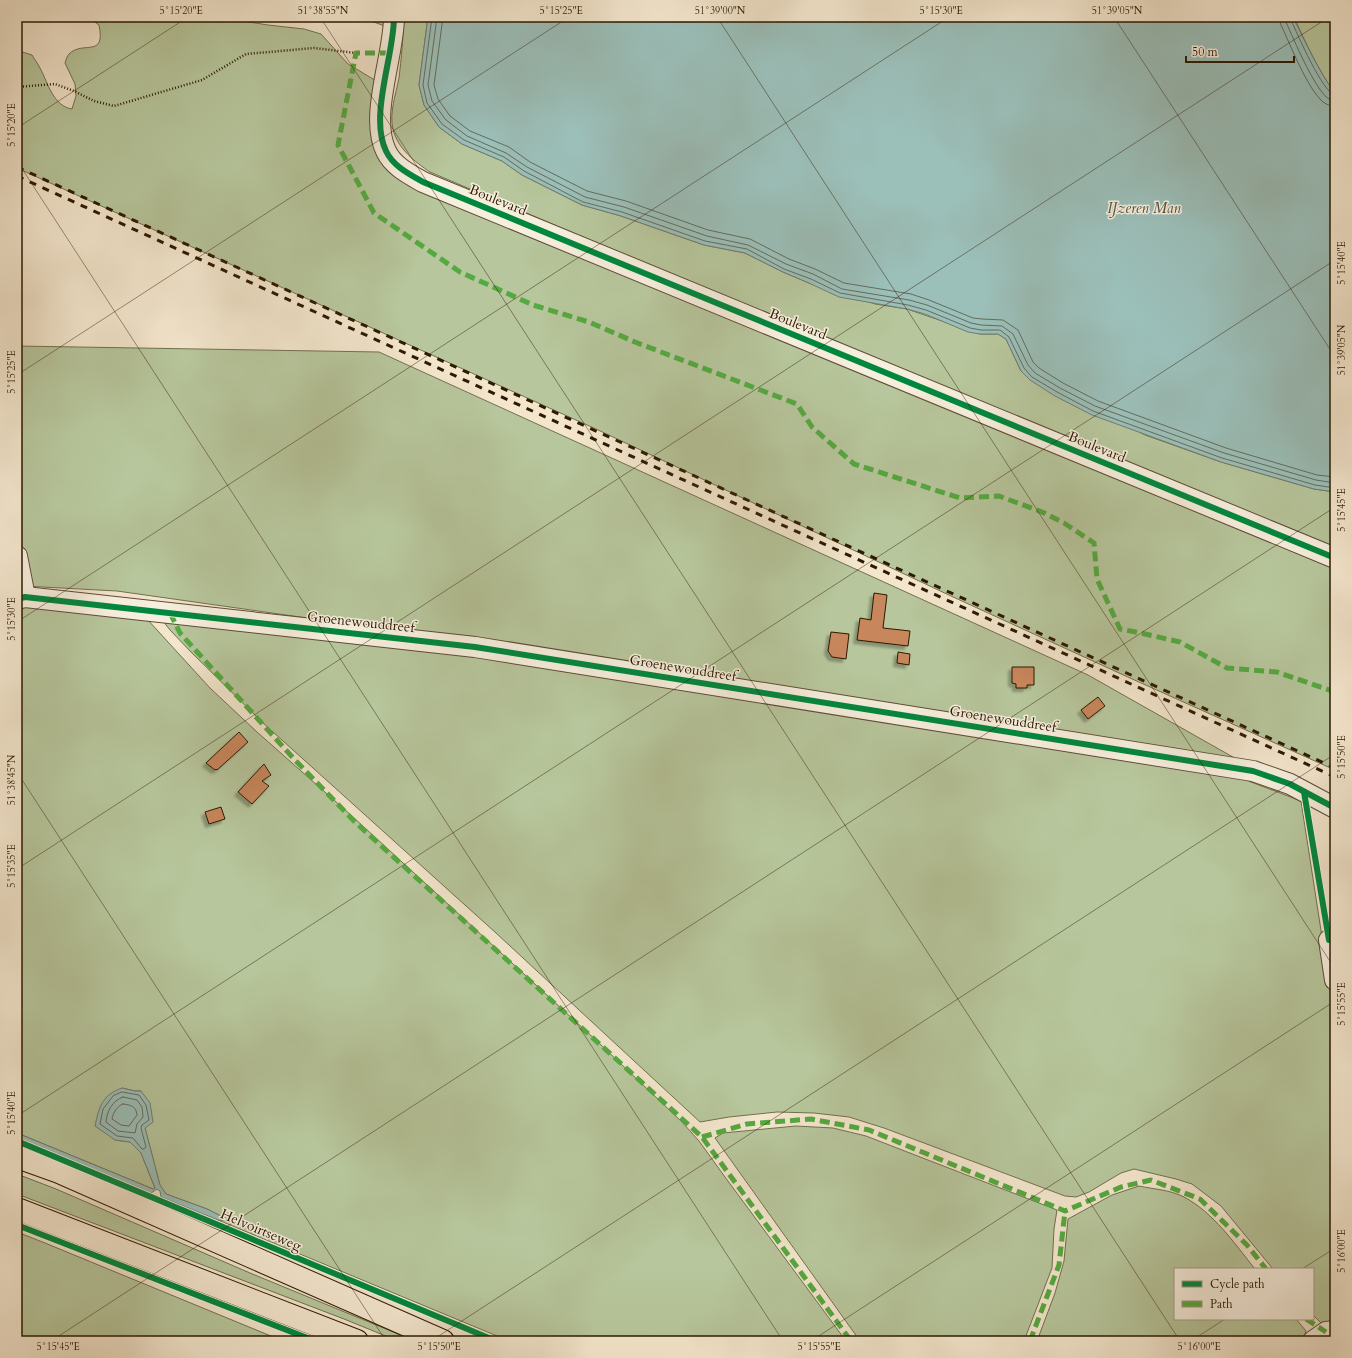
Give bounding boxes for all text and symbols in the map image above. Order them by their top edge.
text: 5°15'20"E [159,4,203,18]
text: 51°38'55"N [298,4,349,18]
text: 5°15'25"E [539,4,583,18]
text: 51°39'00"N [695,4,746,18]
text: 5°15'30"E [919,4,963,18]
text: 51°39'05"N [1092,4,1143,18]
scale bar [1186,38,1294,64]
text: 50 m [1192,44,1219,60]
text: 5°15'20"E [5,103,19,147]
street label: Boulevard [466,180,530,220]
water label: IJzeren Man [1107,198,1182,218]
text: 5°15'40"E [1335,241,1349,285]
street label: Boulevard [766,304,830,344]
text: 51°39'05"N [1335,324,1349,375]
text: 5°15'25"E [5,350,19,394]
street label: Boulevard [1065,427,1129,467]
text: 5°15'45"E [1335,488,1349,532]
text: 5°15'30"E [5,597,19,641]
street label: Groenewouddreef [306,607,418,637]
street label: Groenewouddreef [628,650,740,686]
street label: Groenewouddreef [948,701,1060,737]
text: 5°15'50"E [1335,735,1349,779]
text: 51°38'45"N [5,754,19,805]
text: 5°15'35"E [5,844,19,888]
text: 5°15'55"E [1335,982,1349,1026]
text: 5°15'40"E [5,1091,19,1135]
street label: Helvoirtseweg [218,1204,305,1256]
text: 5°16'00"E [1335,1229,1349,1273]
legend [1174,1268,1314,1320]
text: Cycle path [1210,1276,1265,1292]
text: Path [1210,1296,1233,1312]
text: 5°15'45"E [36,1340,80,1354]
text: 5°15'50"E [417,1340,461,1354]
text: 5°15'55"E [797,1340,841,1354]
text: 5°16'00"E [1177,1340,1221,1354]

